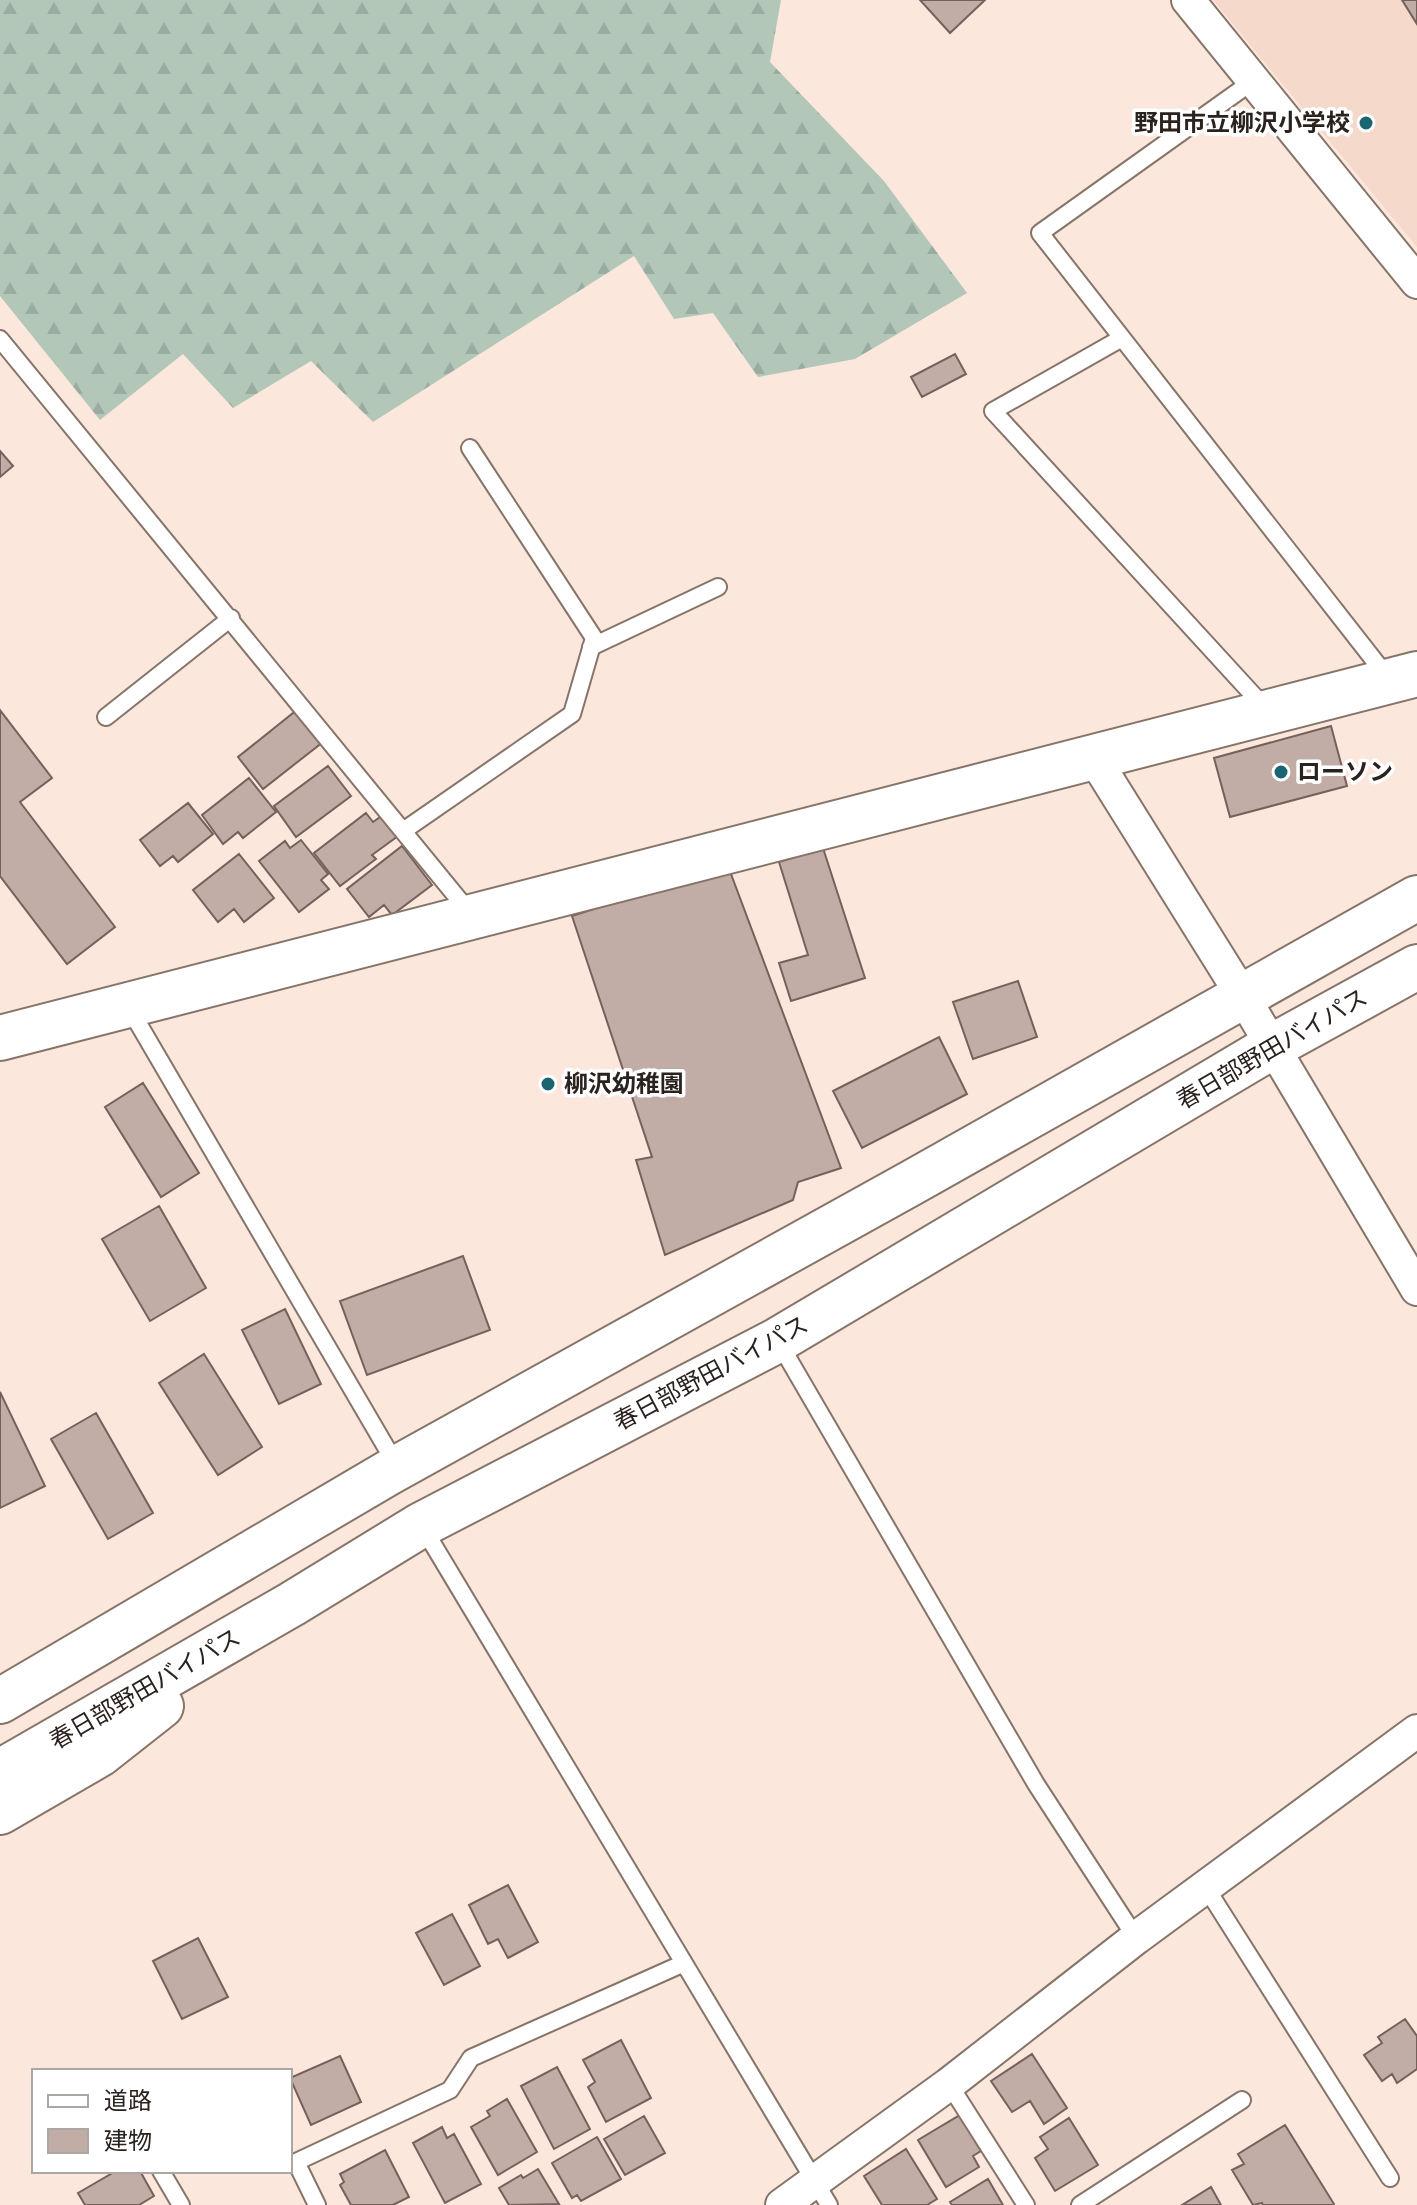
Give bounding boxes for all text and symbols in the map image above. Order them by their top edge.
place label: 野田市立柳沢小学校 [1134,109,1350,137]
marker: 野田市立柳沢小学校 [1357,114,1375,132]
place label: ローソン [1297,758,1393,786]
marker: ローソン [1272,763,1290,781]
street label: 春日部野田バイパス [1172,983,1372,1115]
place label: 柳沢幼稚園 [564,1070,684,1098]
marker: 柳沢幼稚園 [539,1075,557,1093]
street label: 春日部野田バイパス [609,1310,813,1436]
street label: 春日部野田バイパス [45,1623,245,1755]
legend [32,2069,292,2173]
text: 道路 [104,2087,152,2115]
text: 建物 [104,2127,152,2155]

